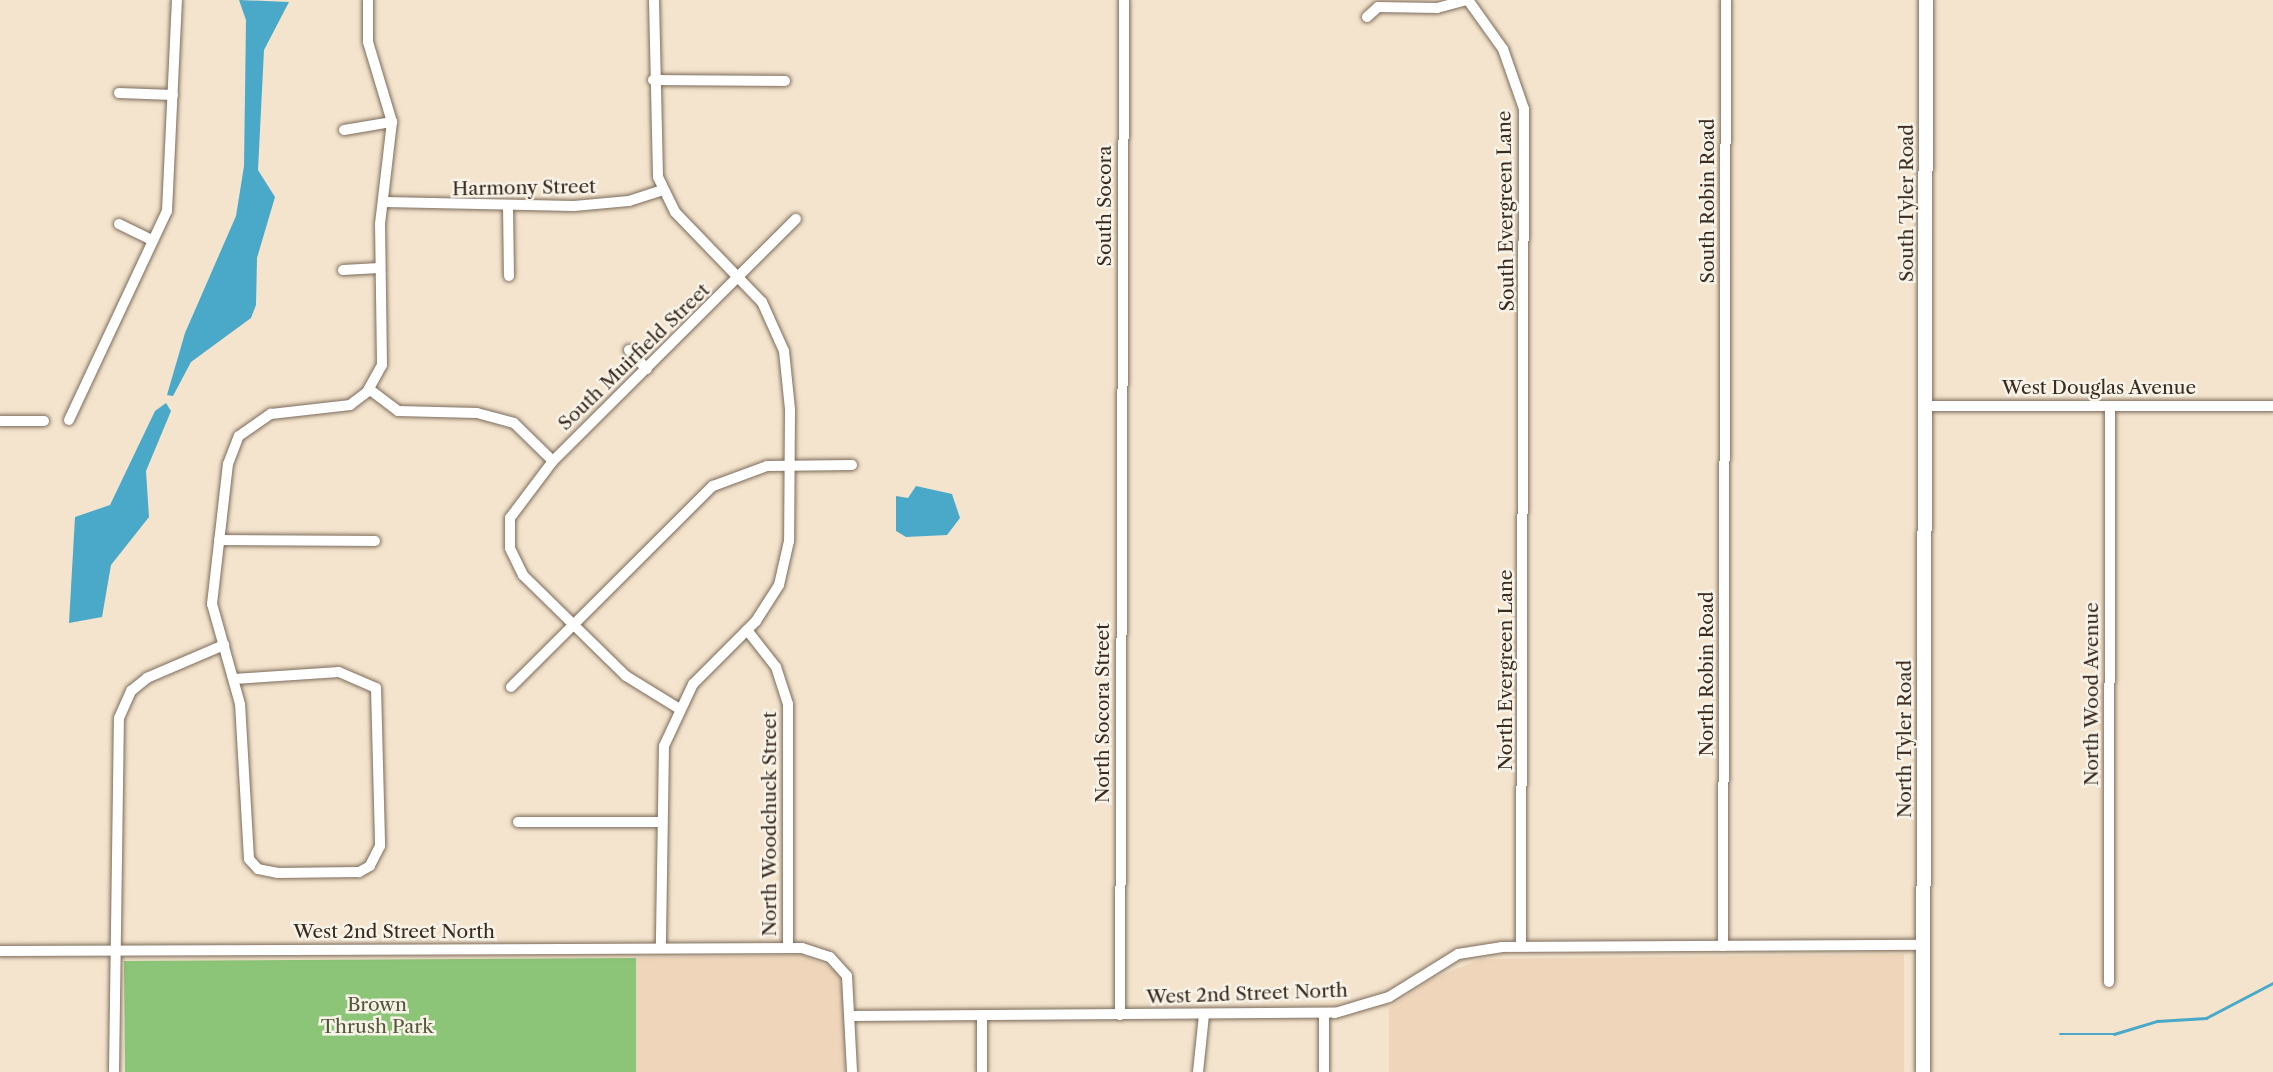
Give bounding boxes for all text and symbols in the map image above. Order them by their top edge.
street label: South Evergreen Lane [1493,110,1519,312]
street label: South Robin Road [1697,119,1719,283]
street label: South Tyler Road [1896,124,1918,282]
street label: South Socora [1094,146,1116,266]
street label: Harmony Street [452,175,596,201]
street label: South Muirfield Street [554,279,714,435]
street label: West Douglas Avenue [2001,377,2197,399]
street label: North Evergreen Lane [1495,570,1517,770]
street label: North Robin Road [1696,591,1718,757]
street label: North Wood Avenue [2081,601,2103,787]
street label: North Socora Street [1092,623,1114,803]
street label: North Tyler Road [1894,660,1916,818]
street label: North Woodchuck Street [759,711,781,937]
street label: West 2nd Street North [293,921,495,943]
street label: West 2nd Street North [1146,979,1348,1009]
park label: Brown Thrush Park [321,994,433,1038]

